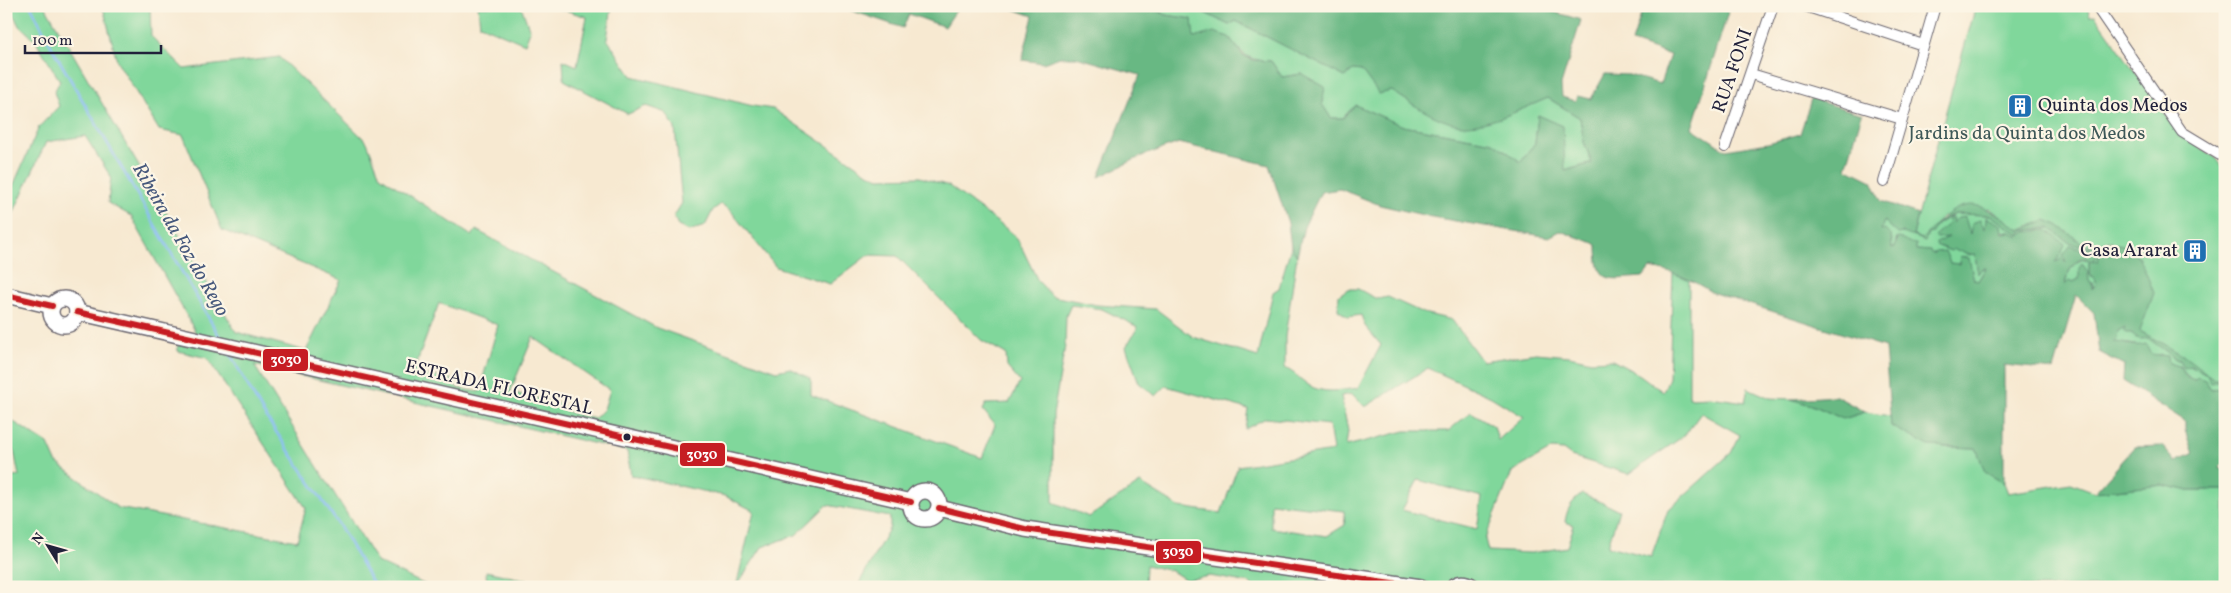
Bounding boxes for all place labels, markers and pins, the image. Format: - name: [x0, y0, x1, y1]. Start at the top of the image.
- building icon: Quinta dos Medos: [2007, 93, 2033, 119]
- place label: Quinta dos Medos: [2038, 93, 2188, 119]
- place label: Casa Ararat: [2080, 238, 2178, 264]
- building icon: Casa Ararat: [2182, 238, 2208, 264]
- unlabelled marker: [622, 432, 632, 442]

